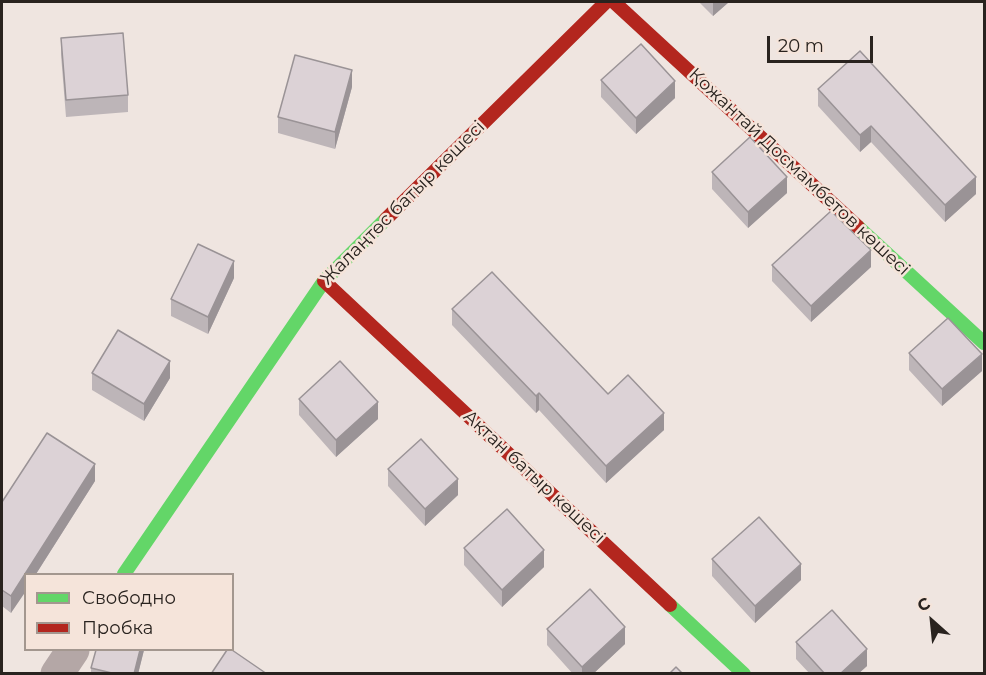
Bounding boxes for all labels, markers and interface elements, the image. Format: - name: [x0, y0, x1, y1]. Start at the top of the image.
- scale bar: [770, 24, 876, 62]
- text: 20 m: [778, 35, 824, 57]
- street label: Қожантай Досмамбетов көшесі: [684, 64, 914, 280]
- street label: Жалаңтөс батыр көшесі: [316, 116, 490, 290]
- street label: Ақтан батыр көшесі: [459, 406, 609, 548]
- legend: [24, 573, 234, 651]
- text: Свободно: [82, 587, 176, 609]
- north arrow: [902, 591, 962, 651]
- text: С: [914, 593, 933, 616]
- text: Пробка: [82, 617, 153, 639]

